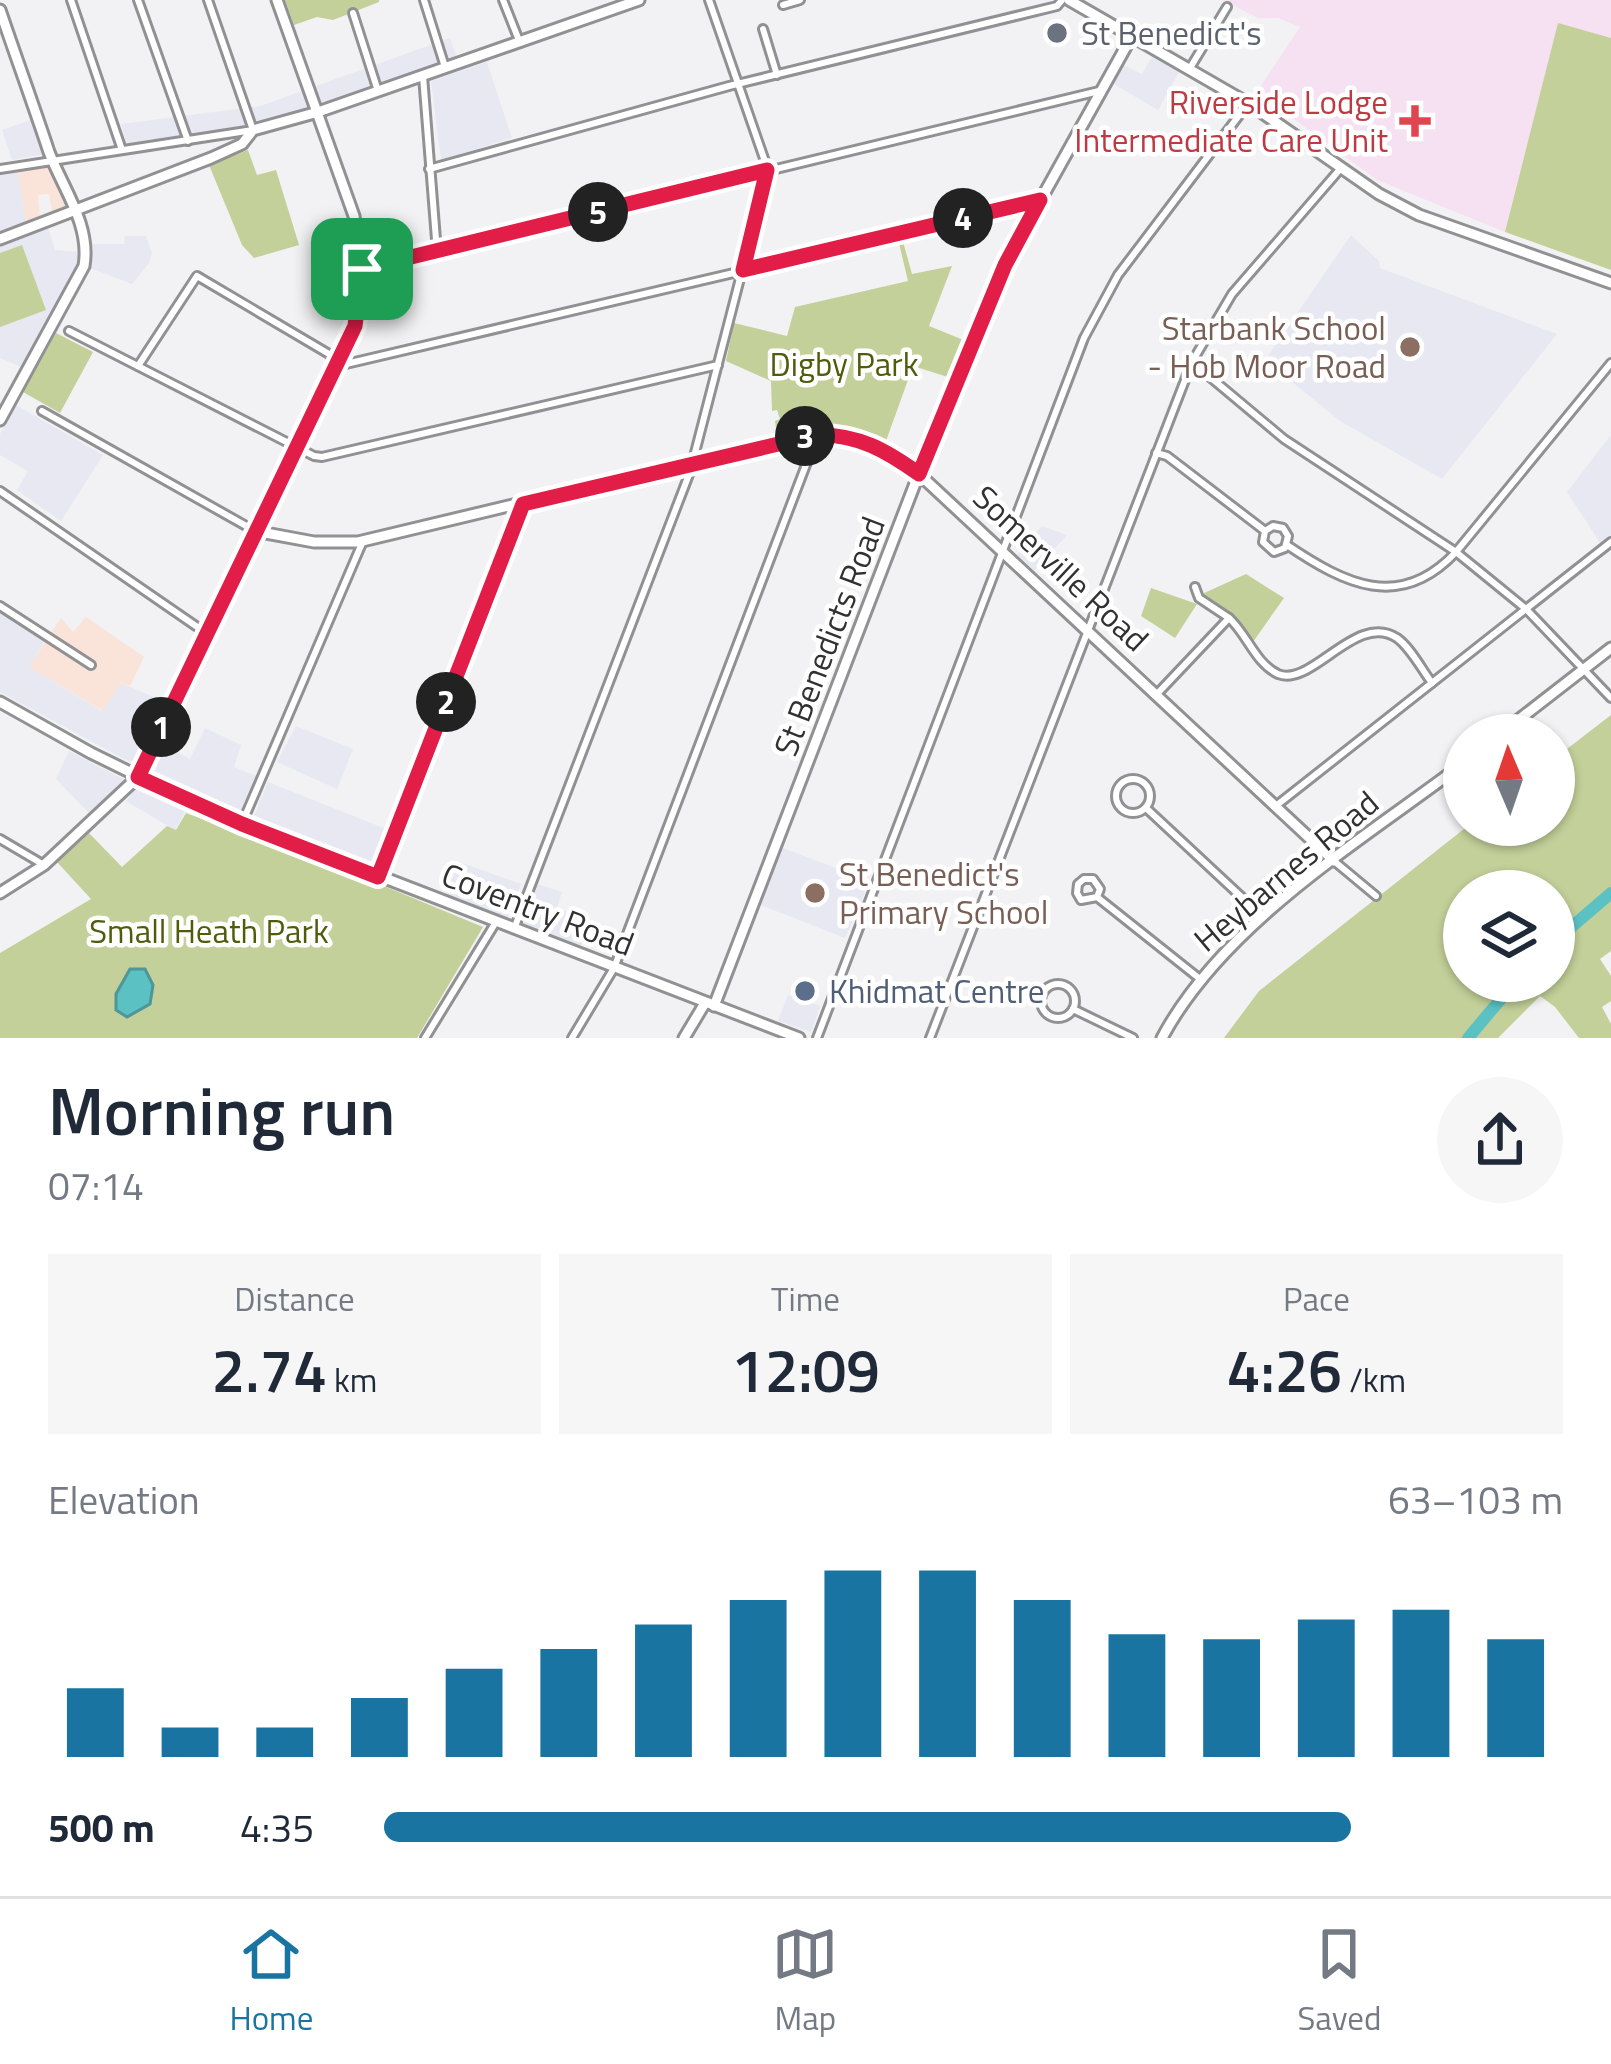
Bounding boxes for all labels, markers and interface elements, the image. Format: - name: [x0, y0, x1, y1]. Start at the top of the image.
- place label: St Benedict's: [1081, 8, 1262, 58]
- marker: St Benedict's: [1044, 20, 1070, 46]
- place label: Riverside Lodge Intermediate Care Unit: [1074, 77, 1388, 165]
- marker: Riverside Lodge Intermediate Care Unit: [1399, 105, 1431, 137]
- pin: 5: [568, 182, 628, 242]
- text: 5: [589, 187, 607, 237]
- pin: 4: [933, 188, 993, 248]
- text: 4: [954, 193, 972, 243]
- pin: [311, 218, 413, 320]
- icon: arrive: [329, 236, 395, 302]
- place label: Starbank School - Hob Moor Road: [1148, 303, 1386, 391]
- marker: Starbank School - Hob Moor Road: [1397, 334, 1423, 360]
- park label: Digby Park: [770, 339, 919, 389]
- pin: 3: [775, 406, 835, 466]
- text: 3: [796, 411, 814, 461]
- street label: Somerville Road: [962, 473, 1160, 663]
- street label: St Benedicts Road: [760, 509, 898, 763]
- pin: 2: [416, 672, 476, 732]
- text: 2: [437, 677, 455, 727]
- pin: 1: [131, 697, 191, 757]
- text: 1: [152, 702, 170, 752]
- north arrow: [1443, 714, 1575, 846]
- map controls: [1443, 714, 1575, 1002]
- street label: Heybarnes Road: [1183, 779, 1389, 963]
- street label: Coventry Road: [435, 849, 641, 969]
- place label: St Benedict's Primary School: [839, 849, 1048, 937]
- button: layers: [1443, 870, 1575, 1002]
- marker: St Benedict's Primary School: [802, 880, 828, 906]
- park label: Small Heath Park: [89, 906, 329, 956]
- place label: Khidmat Centre: [829, 966, 1044, 1016]
- marker: Khidmat Centre: [792, 978, 818, 1004]
- text: Morning run: [48, 1060, 395, 1161]
- button: share: [1437, 1077, 1563, 1203]
- text: 07:14: [48, 1156, 144, 1215]
- text: Distance: [234, 1274, 355, 1324]
- text: Time: [771, 1274, 840, 1324]
- text: Pace: [1283, 1274, 1350, 1324]
- text: 2.74: [212, 1324, 327, 1415]
- text: 12:09: [731, 1324, 880, 1415]
- text: 4:26: [1227, 1324, 1342, 1415]
- text: km: [327, 1355, 377, 1405]
- text: /km: [1342, 1355, 1406, 1405]
- text: Elevation: [48, 1470, 200, 1529]
- text: 63–103 m: [1388, 1470, 1563, 1529]
- text: 500 m: [48, 1798, 155, 1857]
- text: 4:35: [240, 1798, 314, 1857]
- tab: Home: [230, 1921, 313, 2043]
- tab: Map: [772, 1921, 838, 2043]
- tab: Saved: [1297, 1921, 1381, 2043]

